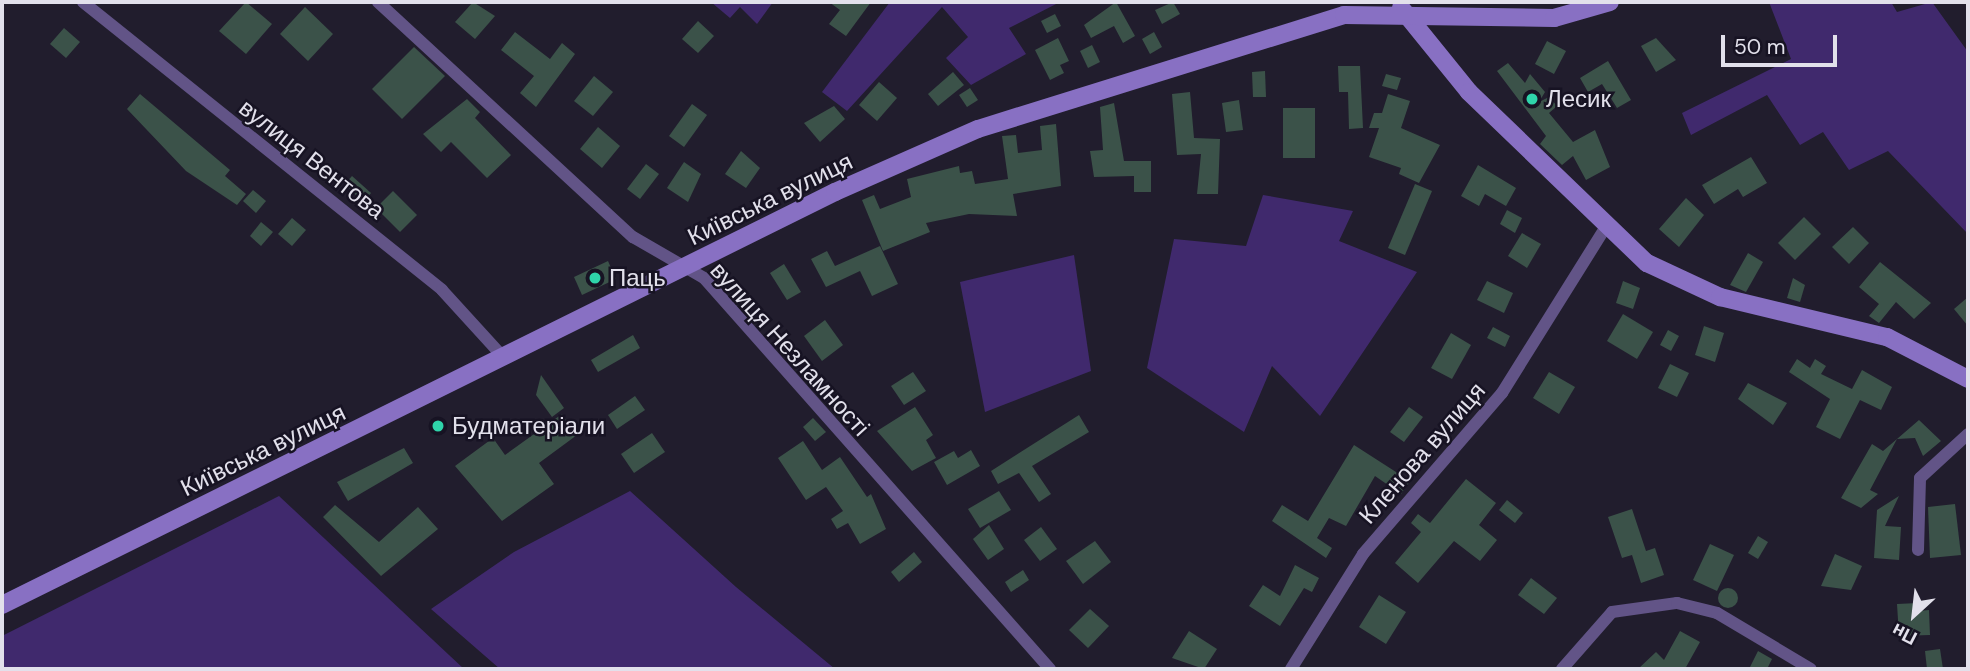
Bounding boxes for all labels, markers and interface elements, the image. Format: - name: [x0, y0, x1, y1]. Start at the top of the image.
- scale bar: [1725, 21, 1840, 65]
- text: 50 m: [1734, 33, 1785, 61]
- place label: Лесик: [1546, 85, 1611, 113]
- marker: Лесик: [1524, 91, 1540, 107]
- street label: вулиця Вентова: [233, 93, 391, 225]
- street label: Київська вулиця: [683, 147, 857, 251]
- street label: вулиця Незламності: [704, 256, 876, 442]
- place label: Паць: [609, 264, 666, 292]
- marker: Паць: [587, 270, 603, 286]
- street label: Кленова вулиця: [1353, 376, 1491, 530]
- street label: Київська вулиця: [176, 398, 350, 502]
- place label: Будматеріали: [452, 412, 605, 440]
- marker: Будматеріали: [430, 418, 446, 434]
- north arrow: [1879, 580, 1949, 650]
- text: Пн: [1887, 617, 1921, 651]

